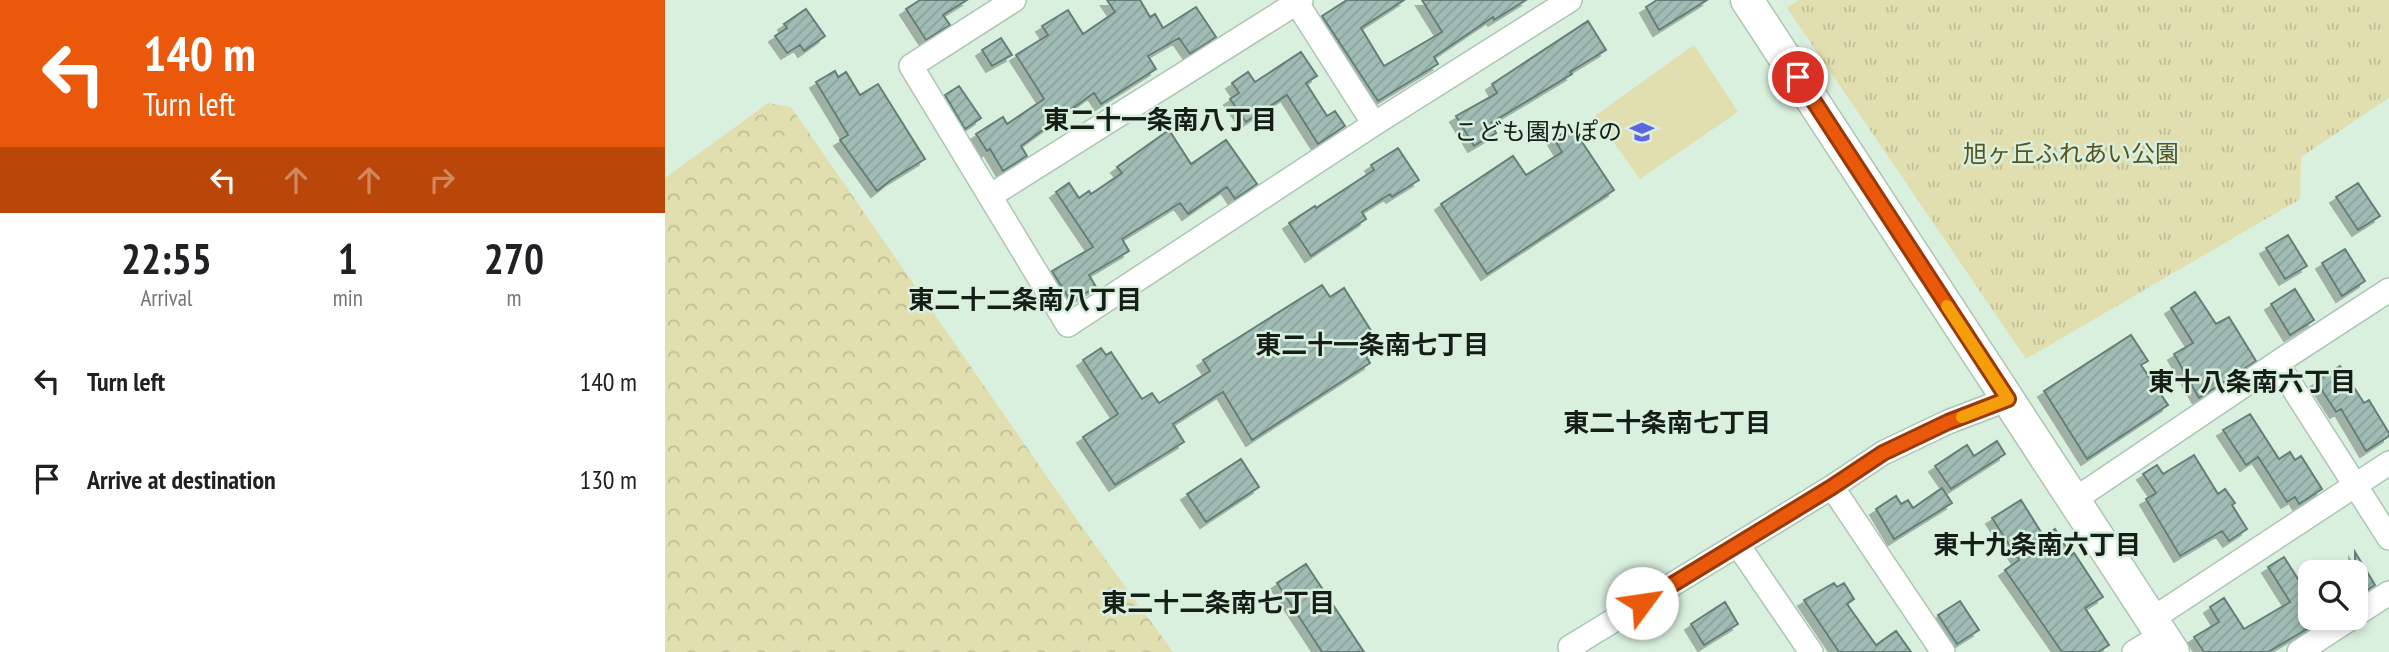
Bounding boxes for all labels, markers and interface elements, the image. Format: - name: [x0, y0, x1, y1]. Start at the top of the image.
- text: 140 m: [143, 21, 256, 85]
- icon: left: [28, 28, 119, 119]
- pin: [1768, 47, 1828, 107]
- icon: arrive: [1779, 58, 1817, 96]
- text: Turn left: [143, 83, 235, 125]
- district label: 東二十一条南八丁目: [1043, 103, 1277, 136]
- place label: こども園かぽの: [1454, 116, 1622, 147]
- school or university icon: こども園かぽの: [1628, 118, 1656, 146]
- park label: 旭ヶ丘ふれあい公園: [1963, 138, 2179, 169]
- icon: left: [204, 161, 242, 199]
- icon: ahead: [277, 161, 315, 199]
- icon: ahead: [350, 161, 388, 199]
- icon: right: [423, 161, 461, 199]
- text: 22:55: [121, 231, 212, 286]
- text: 1: [338, 231, 358, 286]
- text: 270: [484, 231, 544, 286]
- text: Arrival: [140, 283, 192, 312]
- text: min: [333, 283, 363, 312]
- text: m: [506, 283, 521, 312]
- district label: 東二十二条南八丁目: [908, 283, 1142, 316]
- district label: 東二十一条南七丁目: [1255, 328, 1489, 361]
- icon: left: [28, 362, 66, 400]
- text: Turn left: [87, 365, 165, 398]
- text: 140 m: [579, 365, 637, 398]
- district label: 東十八条南六丁目: [2148, 365, 2356, 398]
- district label: 東二十条南七丁目: [1563, 406, 1771, 439]
- icon: arrive: [28, 460, 66, 498]
- text: Arrive at destination: [87, 463, 276, 496]
- text: 130 m: [579, 463, 637, 496]
- district label: 東十九条南六丁目: [1933, 528, 2141, 561]
- map controls: [2298, 560, 2368, 630]
- button: search: [2298, 560, 2368, 630]
- position arrow: [1605, 566, 1679, 640]
- district label: 東二十二条南七丁目: [1101, 586, 1335, 619]

